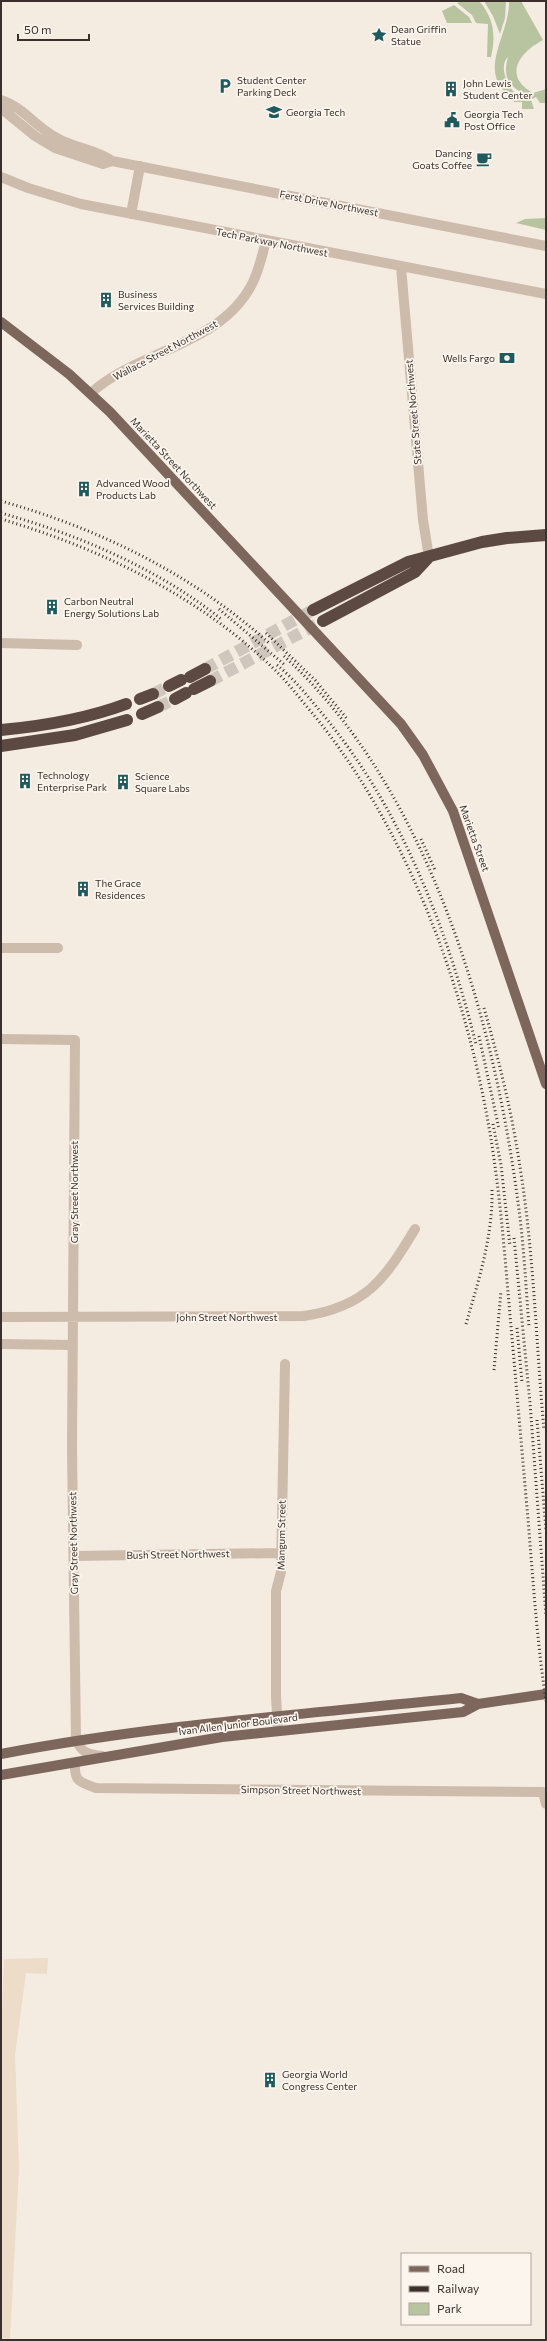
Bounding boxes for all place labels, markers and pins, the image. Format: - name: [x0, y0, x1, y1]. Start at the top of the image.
- place label: Dean Griffin Statue: [391, 23, 446, 47]
- place icon: Dean Griffin Statue: [370, 26, 388, 44]
- place label: Student Center Parking Deck: [237, 74, 306, 98]
- parking icon: Student Center Parking Deck: [216, 77, 234, 95]
- place label: John Lewis Student Center: [463, 77, 532, 101]
- building icon: John Lewis Student Center: [442, 80, 460, 98]
- school or university icon: Georgia Tech: [265, 103, 283, 121]
- place label: Georgia Tech: [286, 106, 345, 118]
- place label: Georgia Tech Post Office: [464, 108, 523, 132]
- public building icon: Georgia Tech Post Office: [443, 111, 461, 129]
- place label: Dancing Goats Coffee: [412, 147, 473, 171]
- cafe icon: Dancing Goats Coffee: [475, 150, 493, 168]
- place label: Business Services Building: [118, 288, 195, 312]
- building icon: Business Services Building: [97, 291, 115, 309]
- bank icon: Wells Fargo: [498, 349, 516, 367]
- place label: Wells Fargo: [443, 352, 495, 364]
- place label: Advanced Wood Products Lab: [96, 477, 170, 501]
- building icon: Advanced Wood Products Lab: [75, 480, 93, 498]
- place label: Carbon Neutral Energy Solutions Lab: [64, 595, 159, 619]
- building icon: Carbon Neutral Energy Solutions Lab: [43, 598, 61, 616]
- place label: Technology Enterprise Park: [37, 769, 108, 793]
- place label: Science Square Labs: [135, 770, 190, 794]
- building icon: Technology Enterprise Park: [16, 772, 34, 790]
- building icon: Science Square Labs: [114, 773, 132, 791]
- place label: The Grace Residences: [95, 877, 146, 901]
- building icon: The Grace Residences: [74, 880, 92, 898]
- place label: Georgia World Congress Center: [282, 2068, 357, 2092]
- building icon: Georgia World Congress Center: [261, 2071, 279, 2089]

